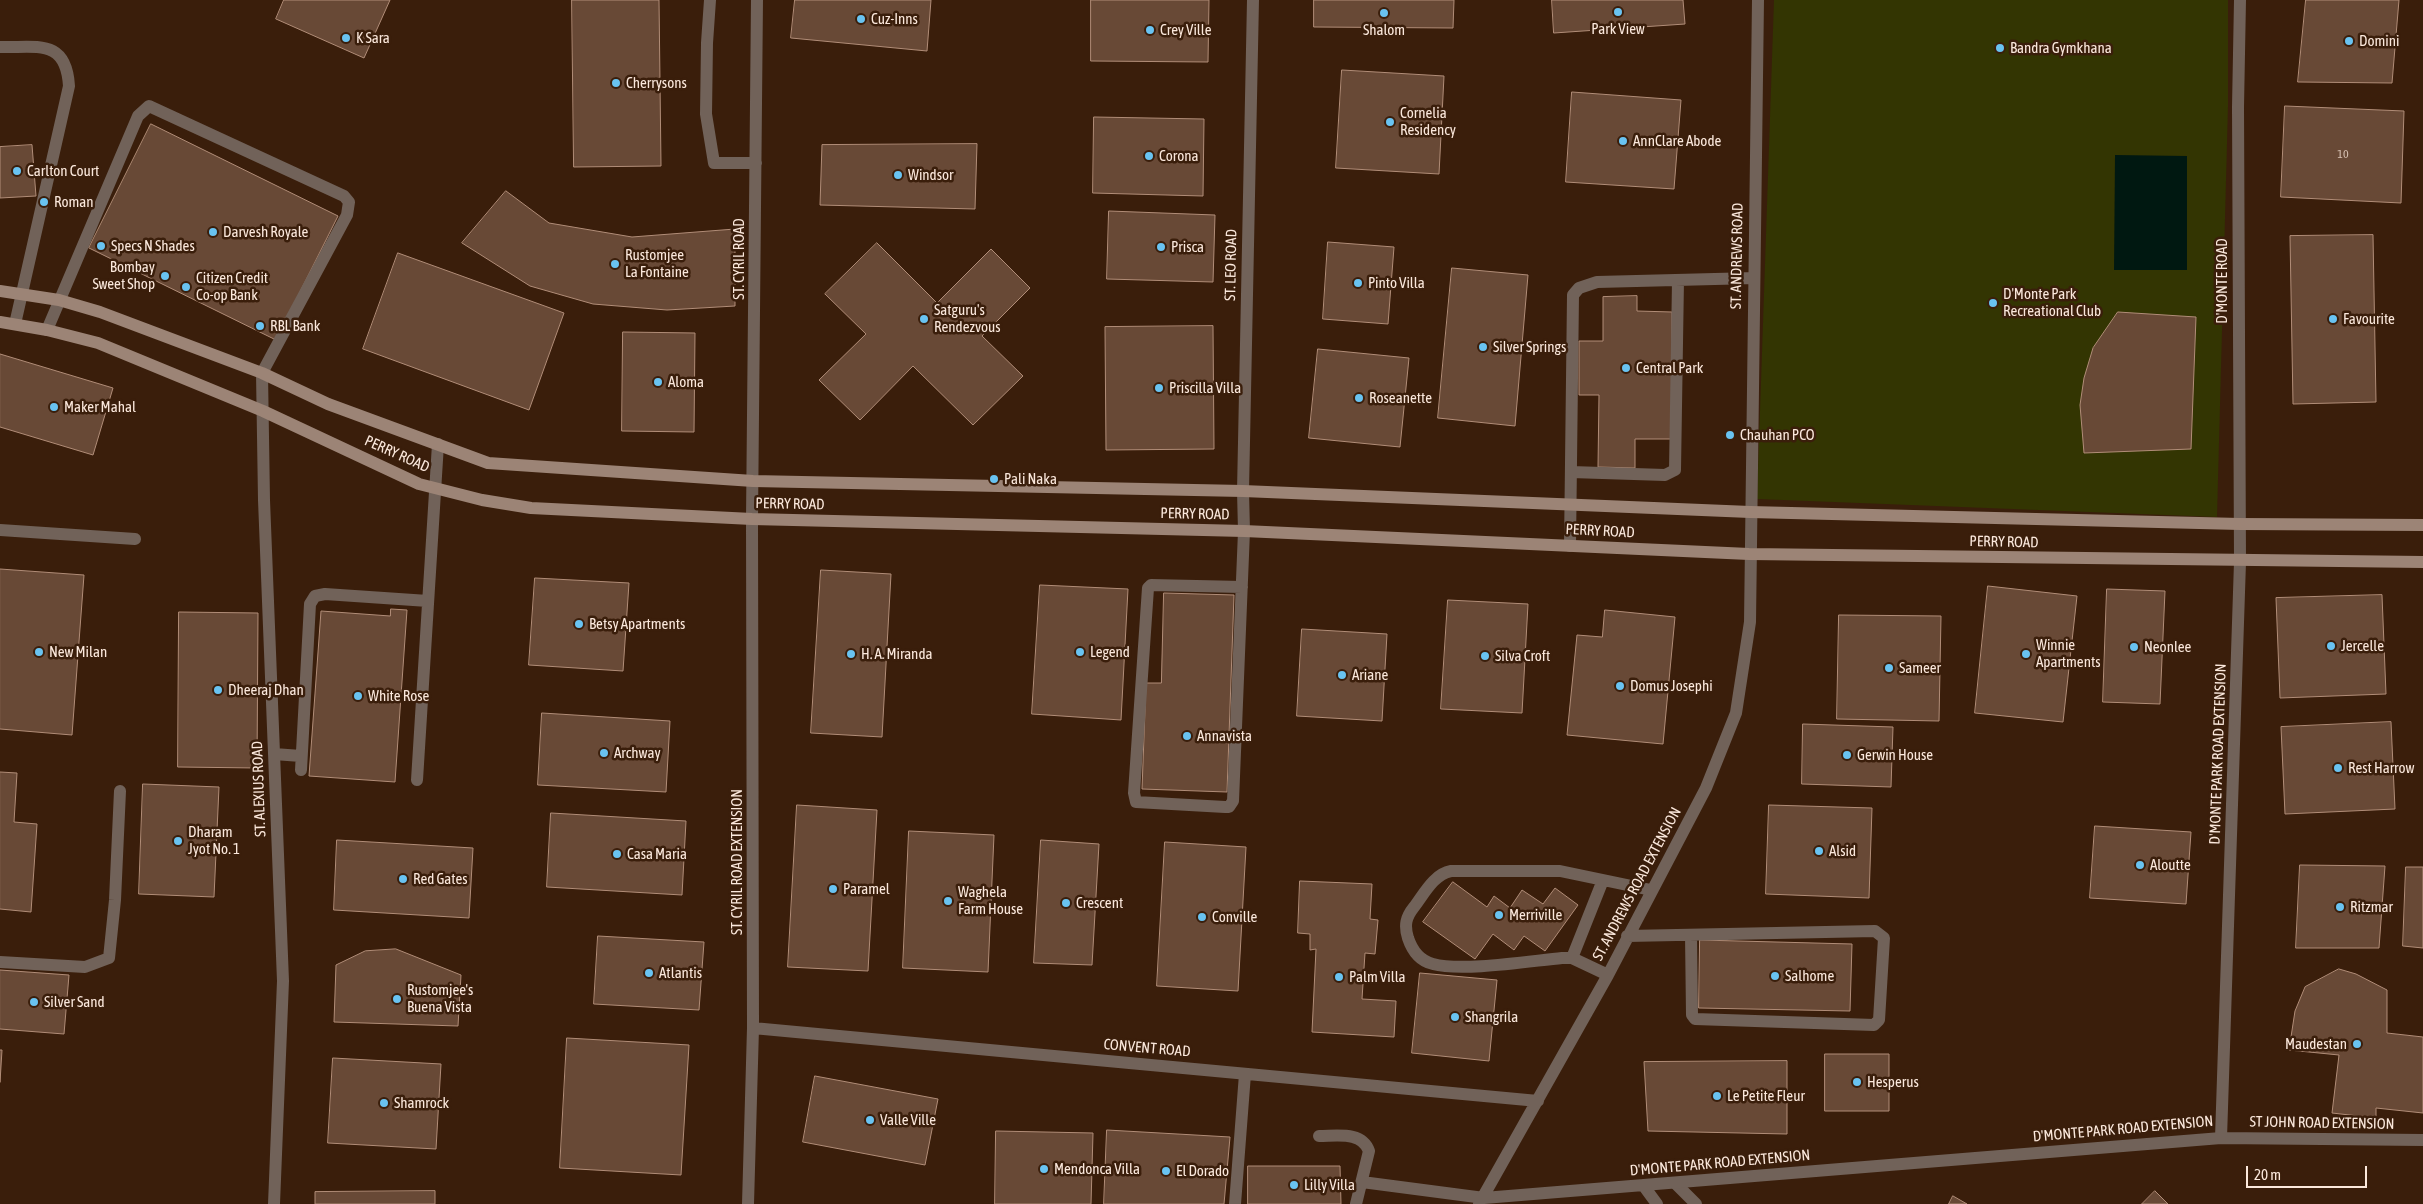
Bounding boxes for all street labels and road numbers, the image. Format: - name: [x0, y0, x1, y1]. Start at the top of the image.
- street label: ST. ANDREWS ROAD: [1727, 203, 1747, 309]
- street label: ST. CYRIL ROAD: [730, 218, 748, 300]
- street label: ST. LEO ROAD: [1221, 229, 1241, 301]
- street label: D'MONTE ROAD: [2213, 238, 2231, 324]
- street label: PERRY ROAD: [362, 432, 432, 476]
- street label: PERRY ROAD: [755, 494, 825, 514]
- street label: PERRY ROAD: [1160, 504, 1230, 524]
- street label: PERRY ROAD: [1565, 520, 1635, 542]
- street label: PERRY ROAD: [1969, 532, 2039, 552]
- street label: D'MONTE PARK ROAD EXTENSION: [2206, 663, 2230, 845]
- street label: ST. ALEXIUS ROAD: [248, 741, 270, 837]
- street label: ST. CYRIL ROAD EXTENSION: [728, 789, 746, 935]
- street label: ST. ANDREWS ROAD EXTENSION: [1589, 804, 1685, 964]
- street label: CONVENT ROAD: [1103, 1035, 1191, 1061]
- street label: D'MONTE PARK ROAD EXTENSION: [2032, 1112, 2214, 1146]
- street label: ST JOHN ROAD EXTENSION: [2249, 1113, 2395, 1133]
- street label: D'MONTE PARK ROAD EXTENSION: [1629, 1146, 1811, 1180]

